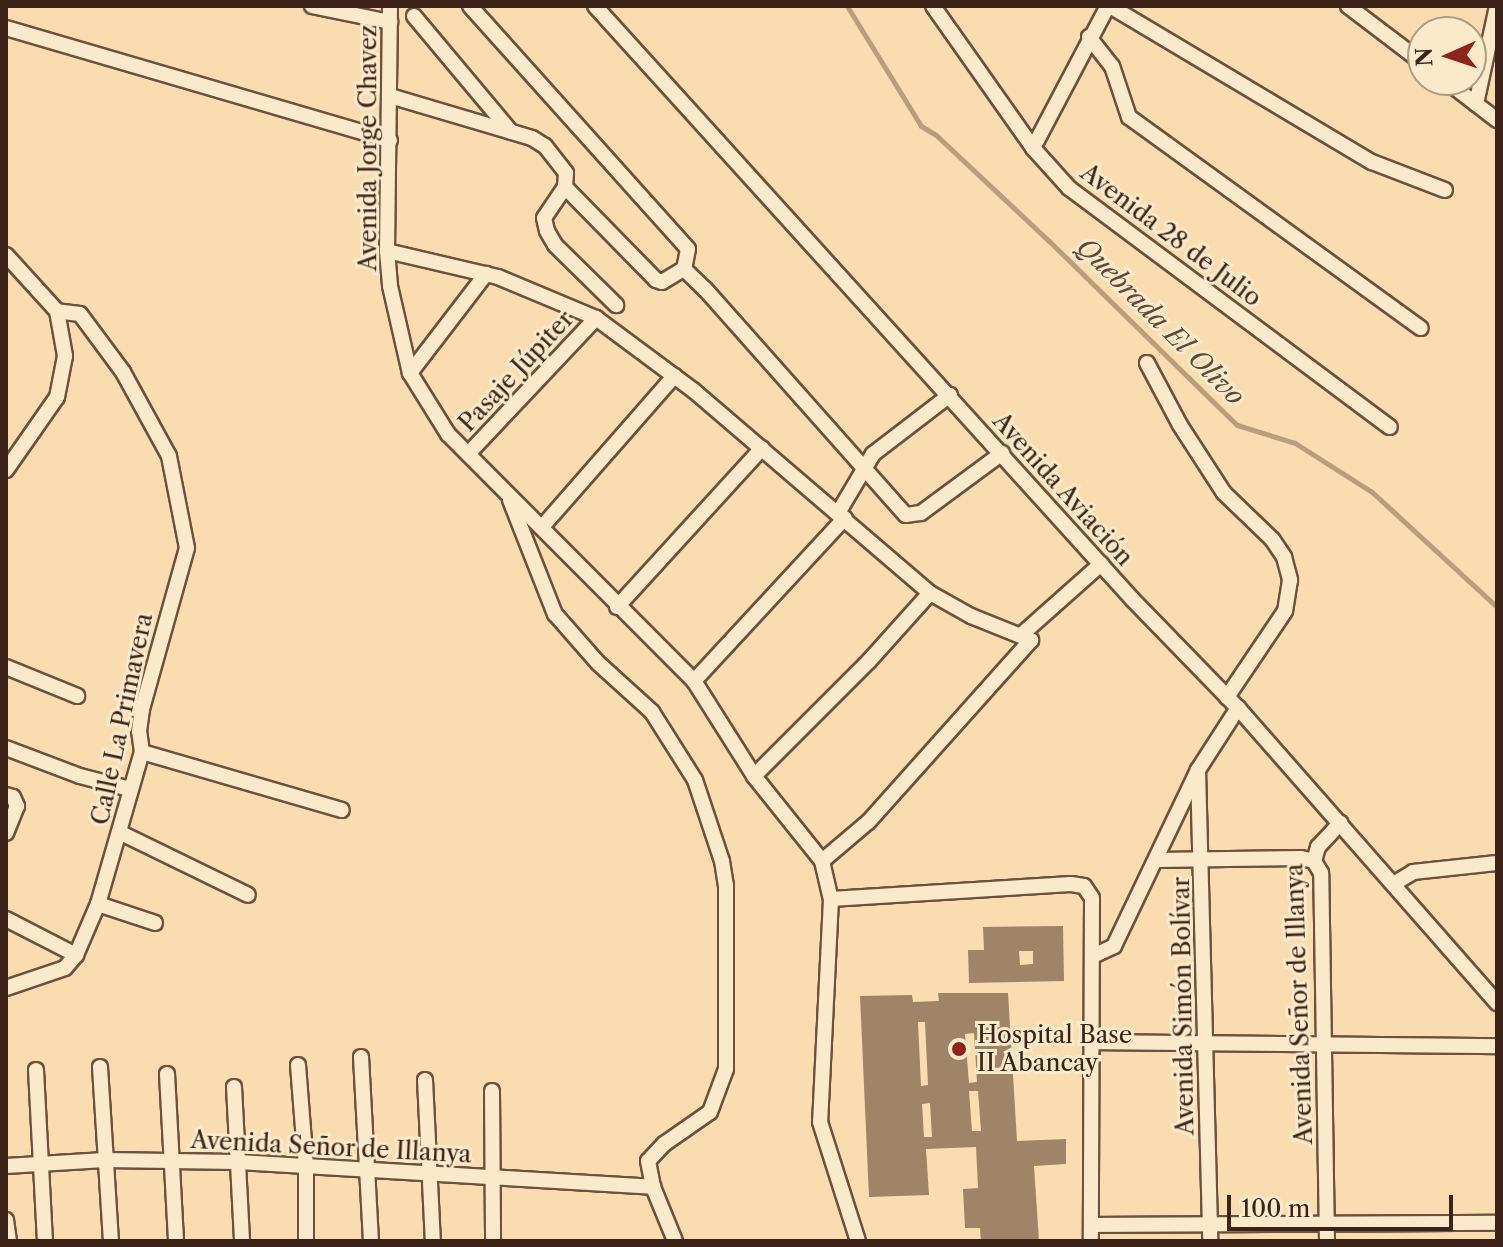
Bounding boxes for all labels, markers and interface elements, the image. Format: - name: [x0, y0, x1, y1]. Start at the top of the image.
- north arrow: [1407, 16, 1487, 96]
- street label: Avenida Jorge Chavez: [354, 24, 382, 272]
- text: N: [1411, 47, 1439, 67]
- street label: Avenida 28 de Julio: [1075, 158, 1267, 312]
- water label: Quebrada El Olivo: [1070, 232, 1250, 412]
- street label: Pasaje Júpiter: [453, 305, 579, 437]
- street label: Avenida Aviación: [986, 406, 1140, 572]
- street label: Calle La Primavera: [85, 610, 159, 828]
- street label: Avenida Señor de Illanya: [1280, 863, 1318, 1145]
- street label: Avenida Simón Bolívar: [1166, 876, 1200, 1136]
- place label: Hospital Base II Abancay: [977, 1021, 1132, 1077]
- marker: Hospital Base II Abancay: [948, 1038, 970, 1060]
- street label: Avenida Señor de Illanya: [189, 1125, 473, 1169]
- scale bar: [1231, 1179, 1457, 1229]
- text: 100 m: [1241, 1194, 1310, 1223]

